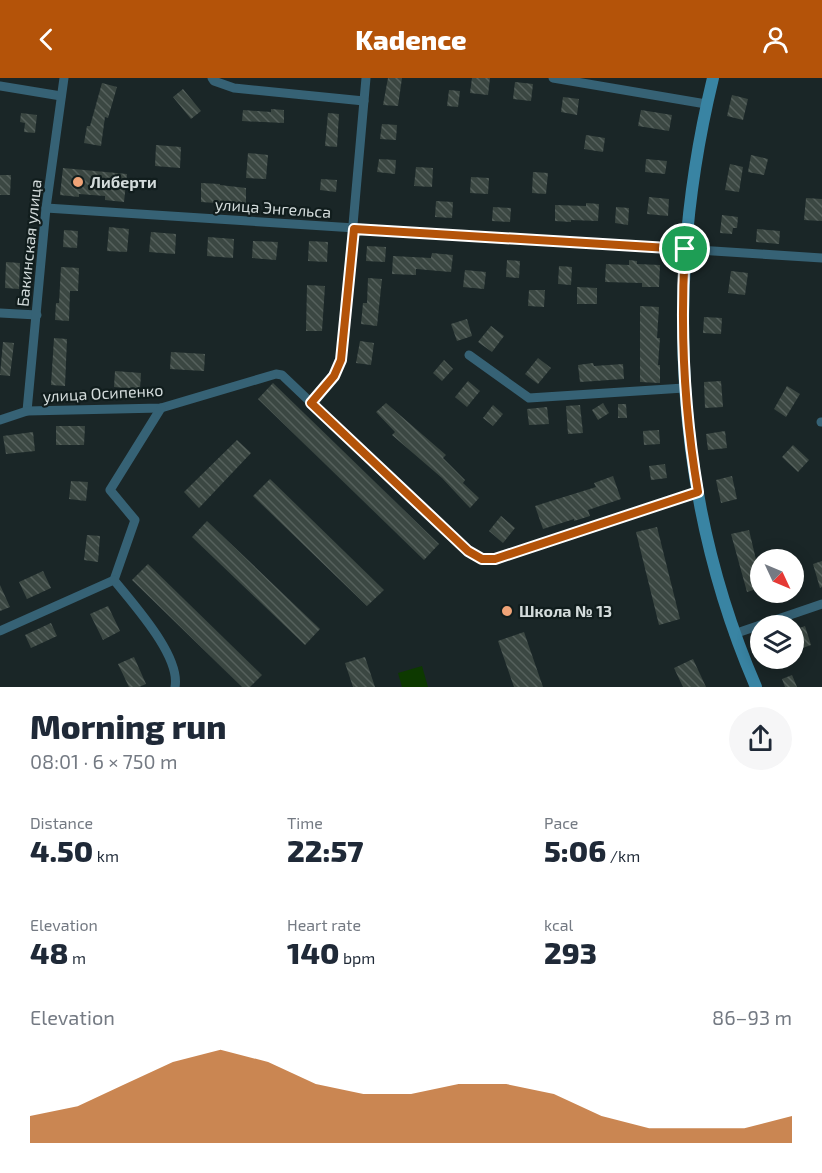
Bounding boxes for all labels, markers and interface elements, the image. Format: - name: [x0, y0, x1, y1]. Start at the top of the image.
- icon: back: [30, 23, 63, 56]
- text: Kadence: [355, 23, 467, 55]
- icon: person: [759, 23, 792, 56]
- place label: Либерти: [90, 172, 157, 191]
- marker: Либерти: [71, 175, 85, 189]
- street label: Бакинская улица: [12, 178, 46, 308]
- street label: улица Энгельса: [214, 194, 332, 222]
- pin: [659, 223, 710, 274]
- icon: arrive: [668, 232, 701, 265]
- street label: улица Осипенко: [42, 380, 164, 406]
- north arrow: [750, 549, 804, 603]
- map controls: [750, 549, 804, 669]
- place label: Школа № 13: [519, 601, 612, 620]
- marker: Школа № 13: [500, 604, 514, 618]
- button: layers: [750, 615, 804, 669]
- text: Morning run: [30, 706, 227, 746]
- button: share: [729, 707, 792, 770]
- text: 08:01 · 6 × 750 m: [30, 749, 178, 773]
- text: Distance: [30, 813, 93, 832]
- text: Time: [287, 813, 323, 832]
- text: Pace: [544, 813, 578, 832]
- text: 4.50: [30, 832, 93, 868]
- text: 22:57: [287, 832, 363, 868]
- text: 5:06: [544, 832, 606, 868]
- text: km: [93, 846, 119, 865]
- text: /km: [606, 846, 640, 865]
- text: Elevation: [30, 915, 98, 934]
- text: Heart rate: [287, 915, 361, 934]
- text: kcal: [544, 915, 573, 934]
- text: 48: [30, 934, 68, 970]
- text: 140: [287, 934, 339, 970]
- text: 293: [544, 934, 597, 970]
- text: m: [68, 948, 86, 967]
- text: bpm: [339, 948, 375, 967]
- text: Elevation: [30, 1005, 115, 1029]
- text: 86–93 m: [712, 1005, 792, 1029]

